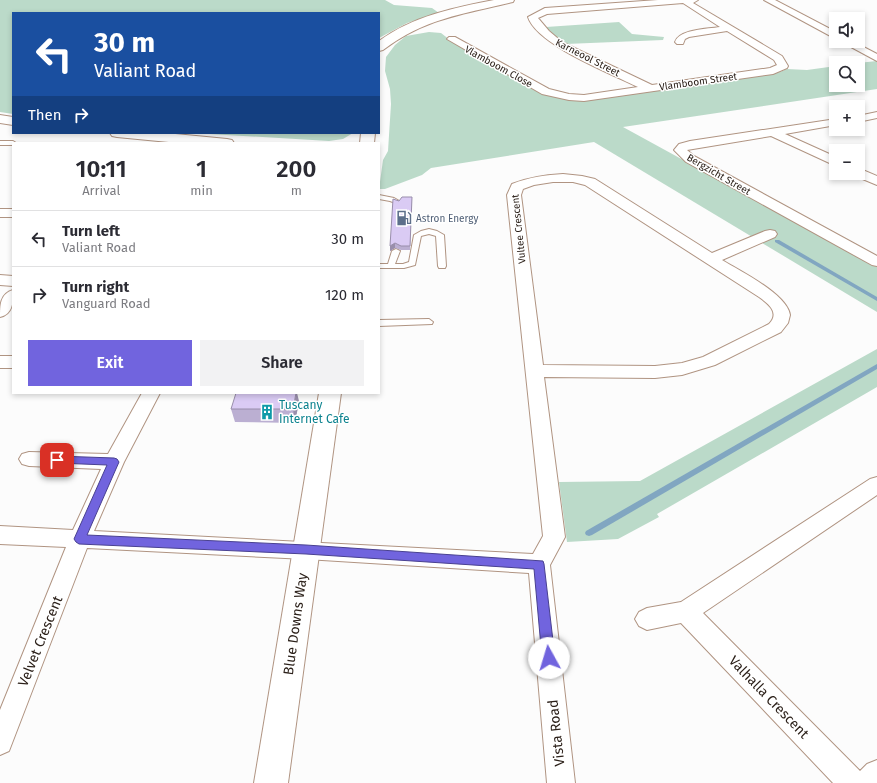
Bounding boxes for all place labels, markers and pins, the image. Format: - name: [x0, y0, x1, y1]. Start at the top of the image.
- fuel station icon: Astron Energy: [395, 209, 413, 227]
- place label: Astron Energy: [416, 213, 478, 225]
- place label: Tuscany Internet Cafe: [279, 398, 350, 426]
- building icon: Tuscany Internet Cafe: [258, 403, 276, 421]
- pin: [40, 443, 74, 477]

